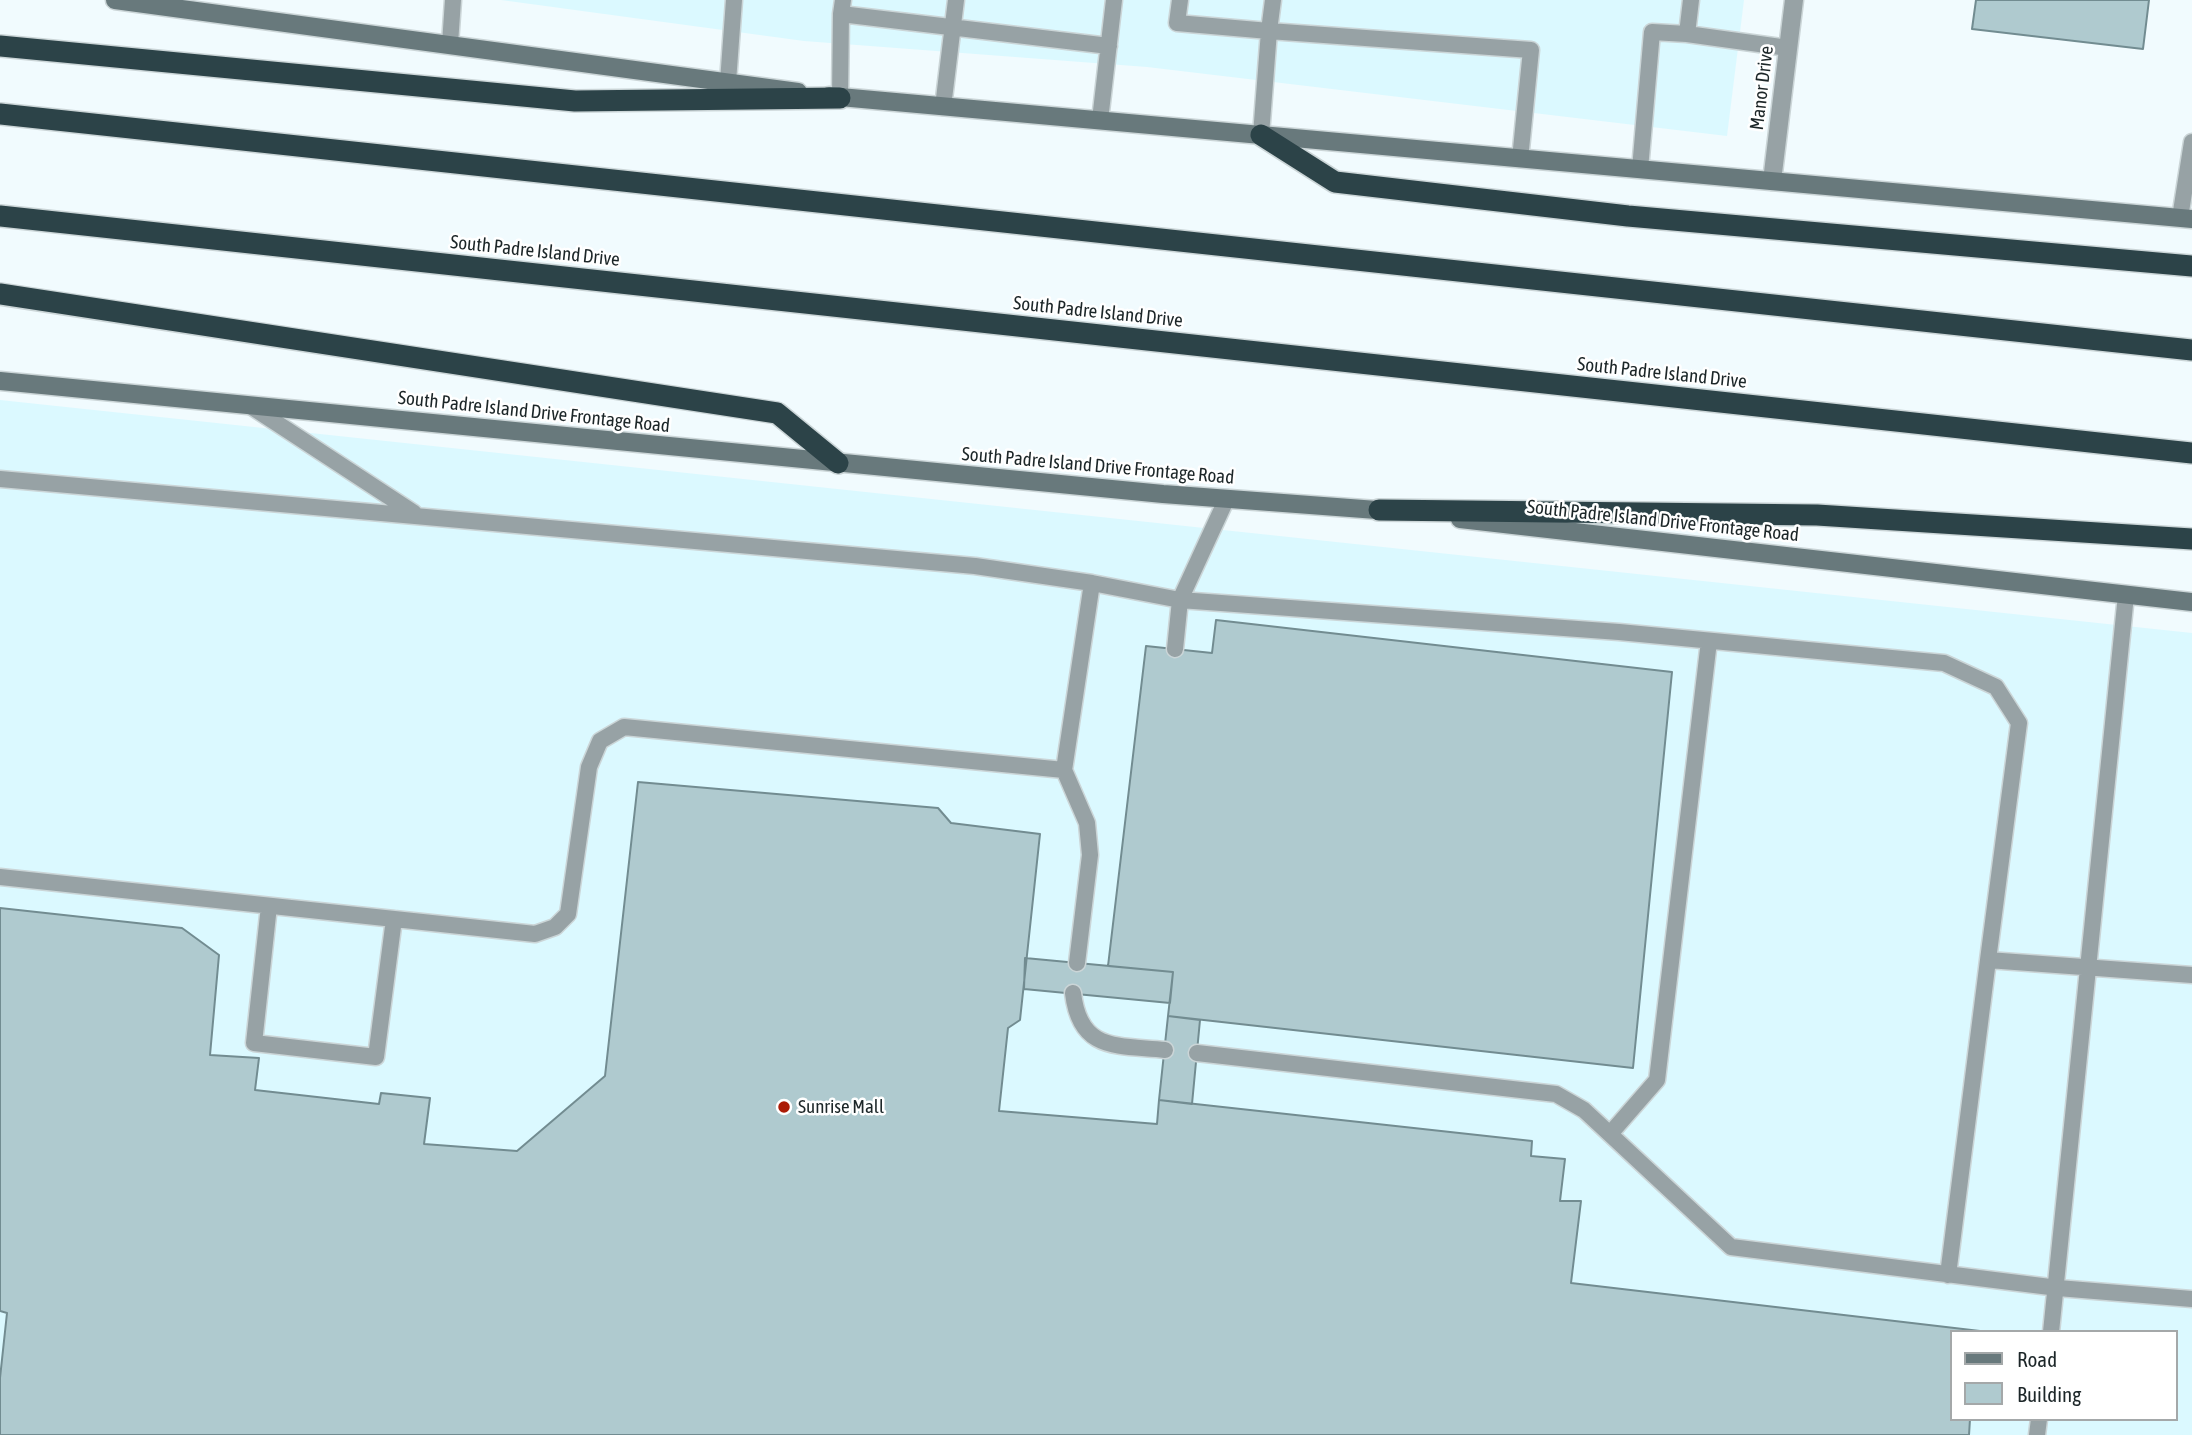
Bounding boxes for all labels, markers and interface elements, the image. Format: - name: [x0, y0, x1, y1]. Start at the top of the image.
- street label: Manor Drive: [1746, 45, 1778, 131]
- street label: South Padre Island Drive: [449, 231, 621, 271]
- street label: South Padre Island Drive: [1012, 292, 1184, 332]
- street label: South Padre Island Drive: [1576, 353, 1748, 393]
- street label: South Padre Island Drive Frontage Road: [397, 386, 671, 438]
- street label: South Padre Island Drive Frontage Road: [961, 443, 1235, 489]
- street label: South Padre Island Drive Frontage Road: [1526, 495, 1800, 547]
- place label: Sunrise Mall: [798, 1096, 884, 1118]
- marker: Sunrise Mall: [776, 1099, 792, 1115]
- legend: [1951, 1330, 2178, 1421]
- text: Road: [2017, 1347, 2057, 1371]
- text: Building: [2017, 1382, 2081, 1406]

